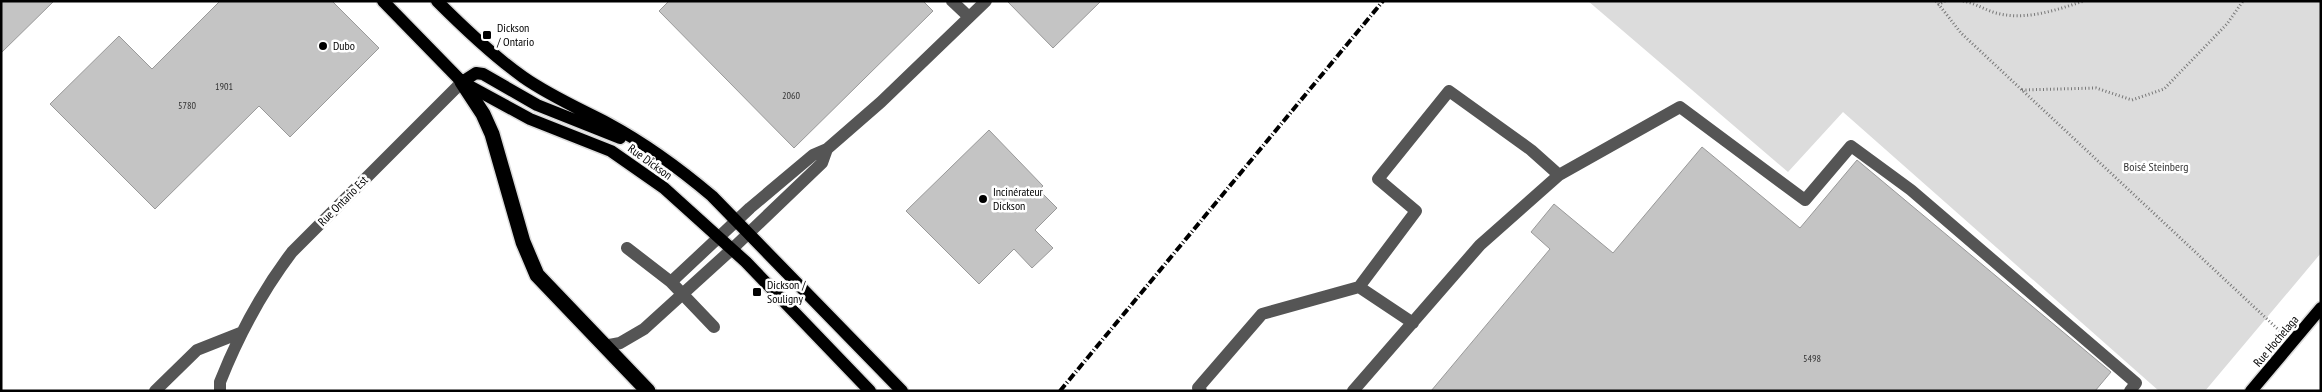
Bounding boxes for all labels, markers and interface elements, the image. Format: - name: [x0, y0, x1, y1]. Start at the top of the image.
- place label: Dickson / Ontario: [496, 20, 534, 49]
- marker: Dickson / Ontario: [481, 29, 493, 41]
- place label: Dubo: [333, 38, 355, 53]
- marker: Dubo: [317, 40, 329, 52]
- house number: 1901: [215, 80, 233, 93]
- house number: 2060: [782, 89, 801, 102]
- house number: 5780: [178, 99, 197, 112]
- street label: Rue Dickson: [625, 141, 675, 183]
- park label: Boisé Steinberg: [2124, 159, 2188, 174]
- street label: Rue Ontario Est: [315, 172, 371, 229]
- place label: Incinérateur Dickson: [993, 184, 1044, 213]
- marker: Incinérateur Dickson: [977, 193, 989, 205]
- place label: Dickson / Souligny: [767, 277, 806, 306]
- marker: Dickson / Souligny: [751, 286, 763, 298]
- street label: Rue Hochelaga: [2250, 312, 2301, 369]
- house number: 5498: [1803, 352, 1821, 365]

